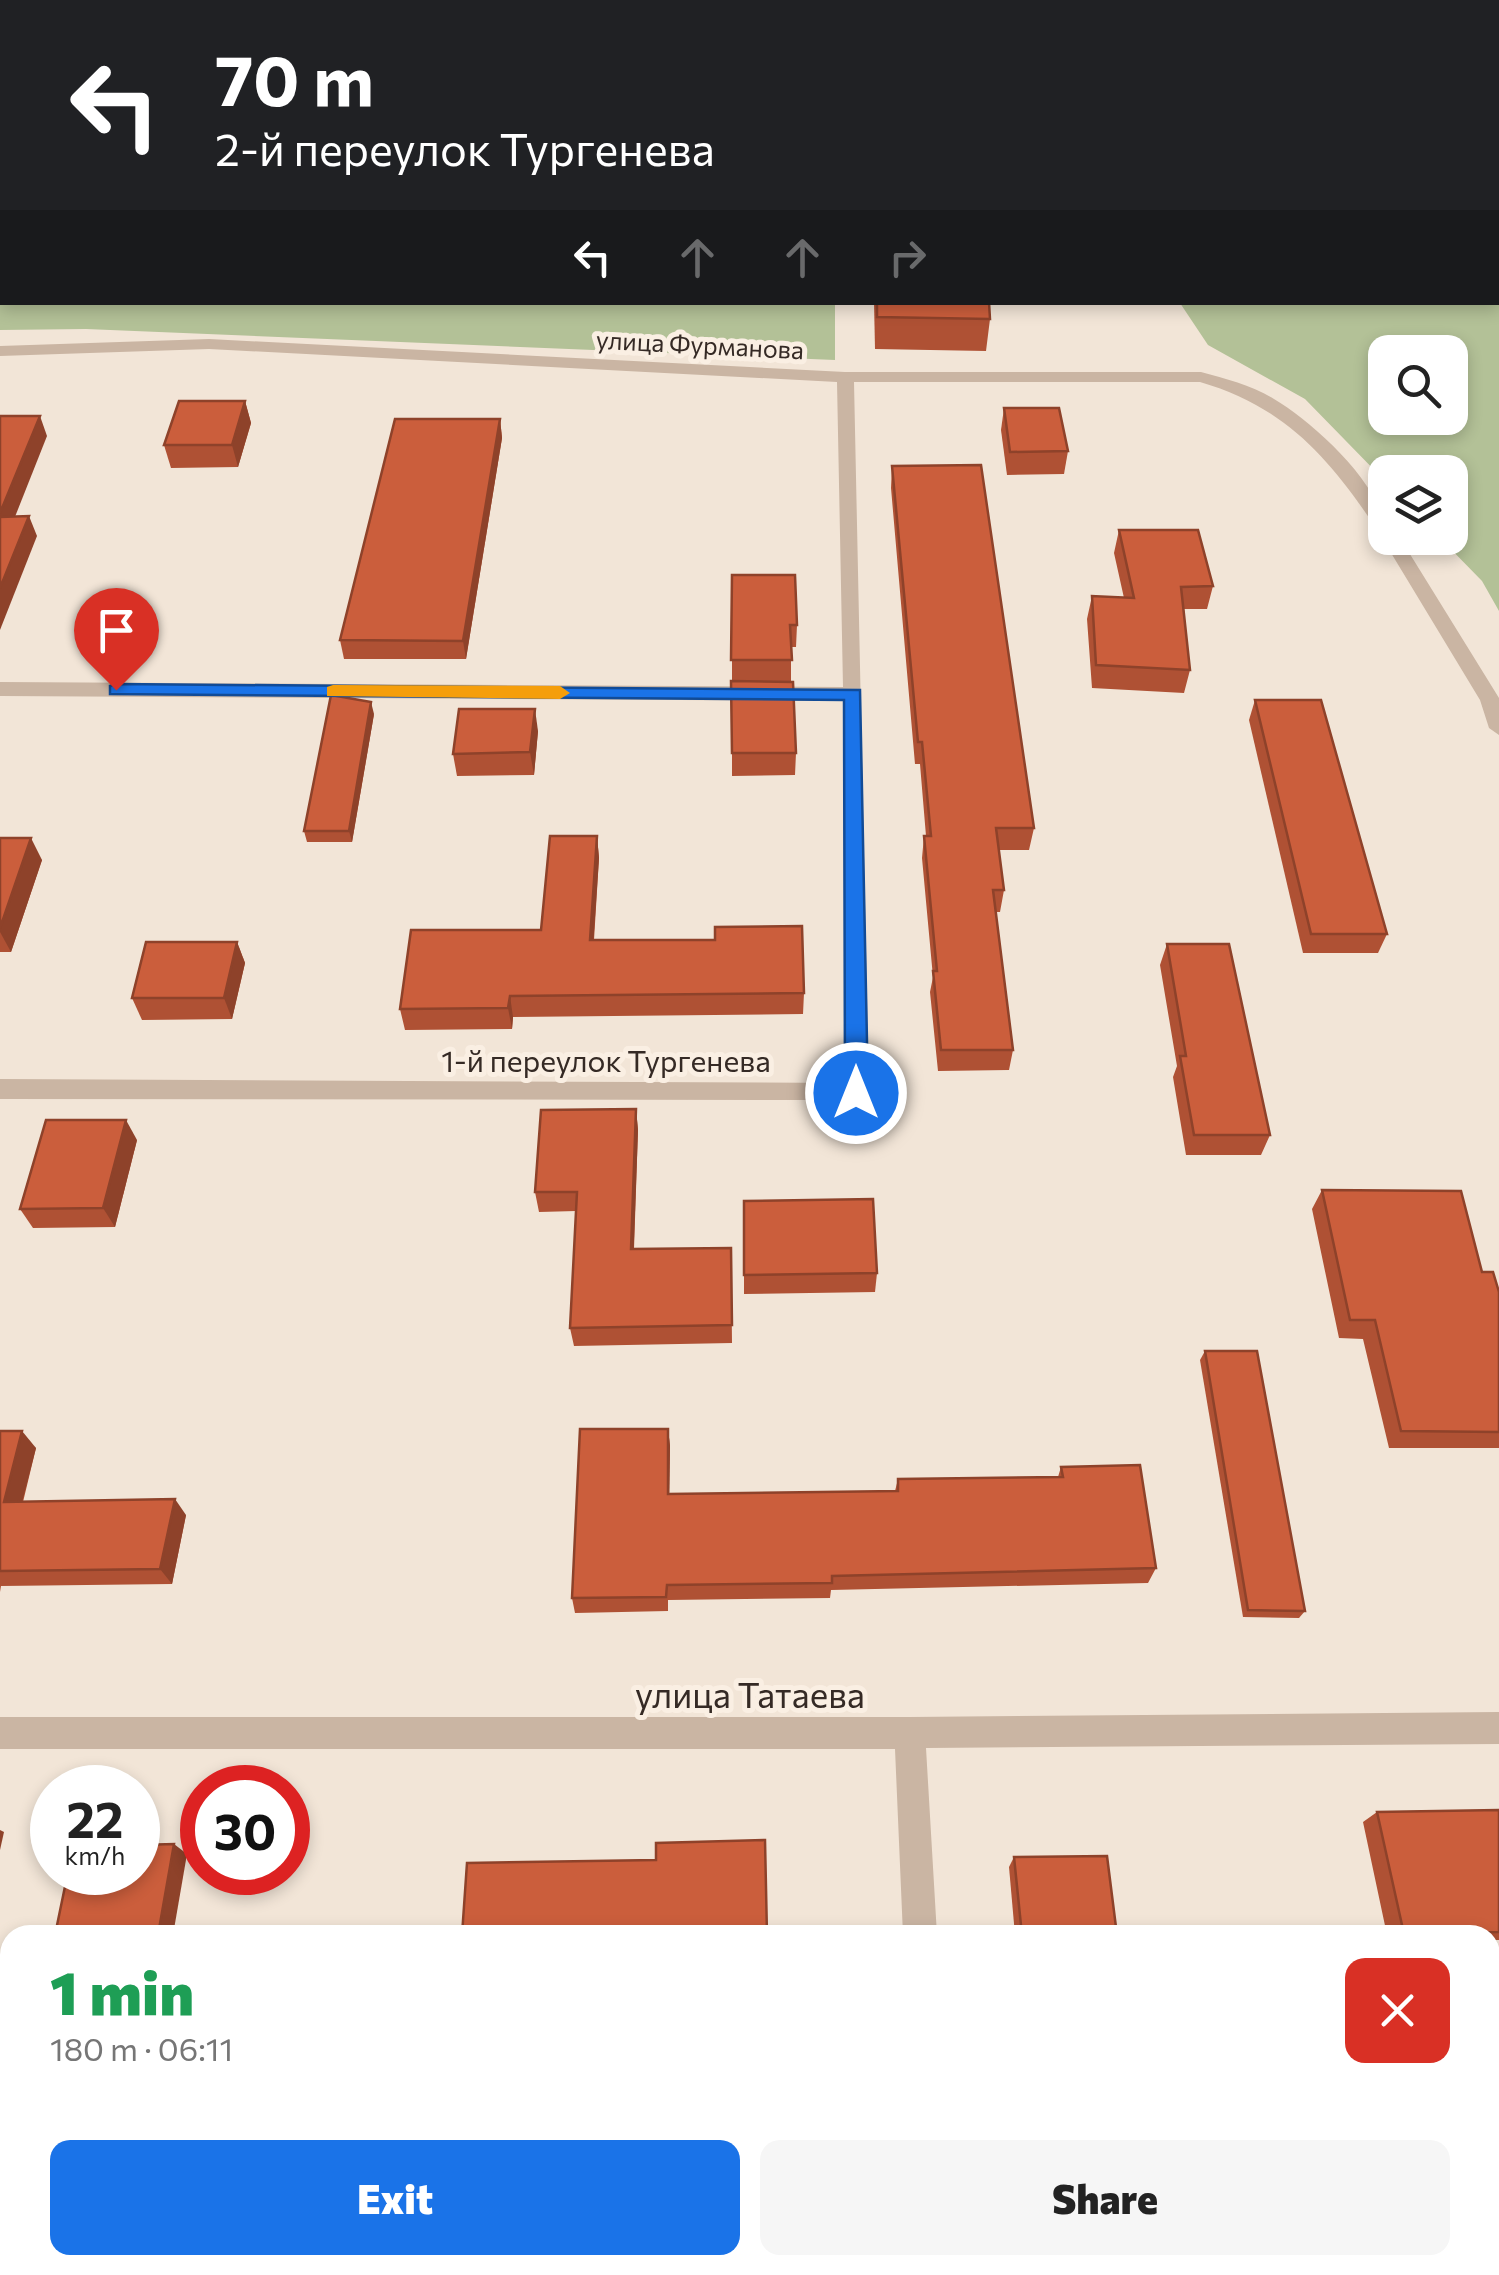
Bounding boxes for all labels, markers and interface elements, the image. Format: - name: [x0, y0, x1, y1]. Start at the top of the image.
- text: 70 m: [215, 35, 374, 120]
- icon: left: [50, 40, 180, 170]
- text: 2-й переулок Тургенева: [215, 120, 715, 175]
- icon: left: [565, 230, 620, 285]
- icon: ahead: [670, 230, 725, 285]
- icon: ahead: [775, 230, 830, 285]
- icon: right: [880, 230, 935, 285]
- street label: улица Фурманова: [595, 324, 805, 364]
- map controls: [1368, 335, 1468, 555]
- button: search: [1368, 335, 1468, 435]
- button: layers: [1368, 455, 1468, 555]
- pin: [74, 588, 159, 691]
- icon: arrive: [89, 603, 144, 658]
- street label: 1-й переулок Тургенева: [441, 1041, 771, 1078]
- position arrow: [804, 1041, 908, 1145]
- street label: улица Татаева: [635, 1672, 865, 1715]
- speed limit sign: 30: [180, 1765, 310, 1895]
- text: 22: [67, 1787, 123, 1848]
- text: km/h: [65, 1840, 125, 1870]
- text: 1 min: [50, 1954, 194, 2027]
- button: close: [1345, 1958, 1450, 2063]
- text: 180 m · 06:11: [50, 2028, 233, 2068]
- button: Exit: [50, 2140, 740, 2255]
- button: Share: [760, 2140, 1450, 2255]

